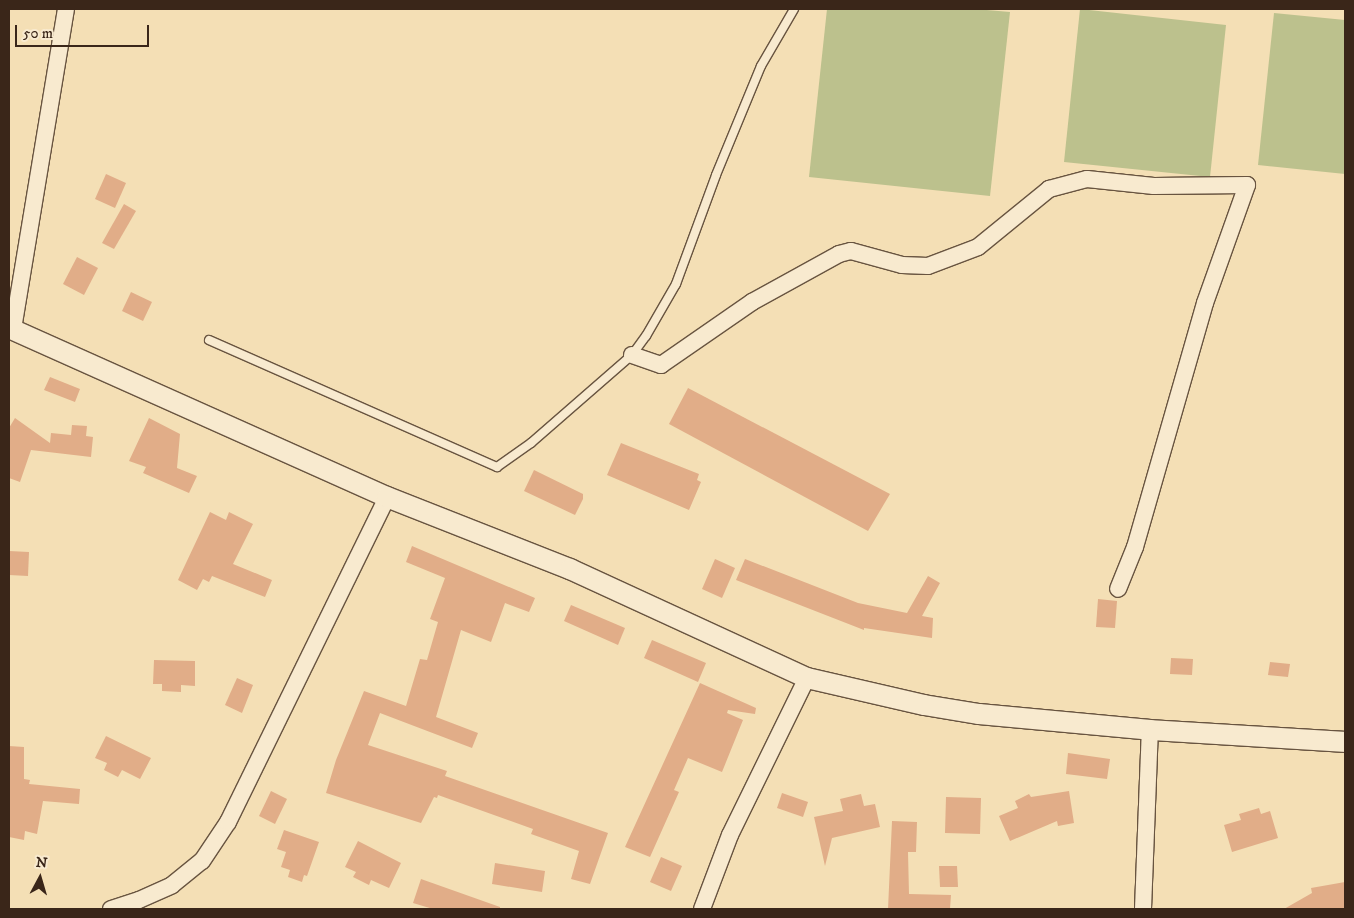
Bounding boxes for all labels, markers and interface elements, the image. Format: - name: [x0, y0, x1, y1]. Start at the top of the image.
- scale bar: [18, 15, 151, 47]
- text: 50 m: [23, 24, 53, 43]
- north arrow: [15, 853, 65, 903]
- text: N: [35, 854, 48, 873]

